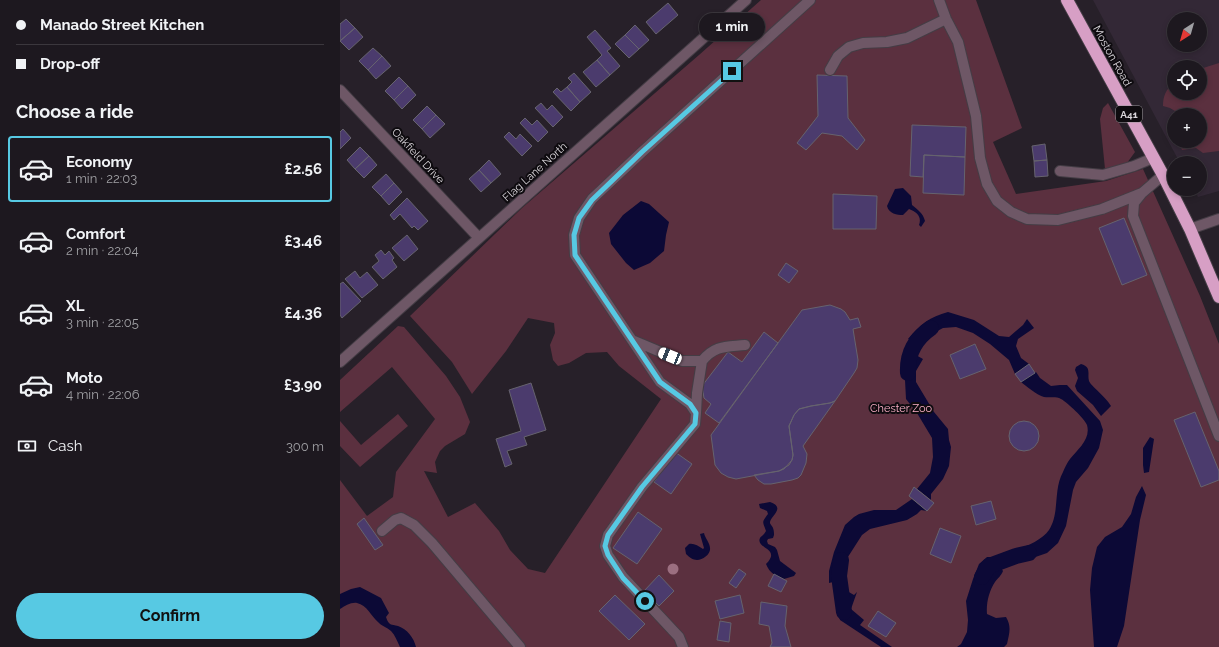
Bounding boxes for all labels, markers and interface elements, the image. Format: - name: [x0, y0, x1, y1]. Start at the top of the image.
- north arrow: [1167, 12, 1207, 52]
- map controls: [1167, 12, 1207, 196]
- callout: 1 min: [699, 13, 765, 41]
- text: Manado Street Kitchen: [40, 16, 204, 34]
- text: 1 min: [716, 19, 748, 34]
- street label: Moston Road: [1090, 23, 1134, 89]
- text: Drop-off: [40, 55, 100, 73]
- button: locate: [1167, 60, 1207, 100]
- route end: [723, 62, 741, 80]
- text: Choose a ride: [16, 101, 134, 122]
- road number: A41: [1116, 106, 1142, 122]
- button: +: [1167, 108, 1207, 148]
- street label: Oakfield Drive: [389, 126, 447, 187]
- street label: Flag Lane North: [500, 140, 570, 204]
- icon: car: [18, 151, 54, 187]
- text: Economy: [66, 153, 133, 171]
- button: −: [1167, 156, 1207, 196]
- text: £2.56: [285, 160, 322, 178]
- text: 1 min · 22:03: [66, 171, 137, 186]
- icon: car: [18, 223, 54, 259]
- text: Comfort: [66, 225, 125, 243]
- text: £3.46: [284, 232, 322, 250]
- text: 2 min · 22:04: [66, 243, 139, 258]
- icon: car: [18, 295, 54, 331]
- text: XL: [66, 297, 84, 315]
- text: £4.36: [284, 304, 322, 322]
- text: 3 min · 22:05: [66, 315, 139, 330]
- car: [657, 346, 683, 366]
- icon: car: [18, 367, 54, 403]
- text: Moto: [66, 369, 103, 387]
- text: £3.90: [284, 376, 322, 394]
- text: 4 min · 22:06: [66, 387, 140, 402]
- park label: Chester Zoo: [870, 402, 932, 415]
- icon: cash: [16, 435, 38, 457]
- text: Cash: [48, 437, 82, 455]
- text: 300 m: [286, 439, 324, 454]
- route start: [636, 592, 654, 610]
- button: Confirm: [16, 593, 324, 639]

